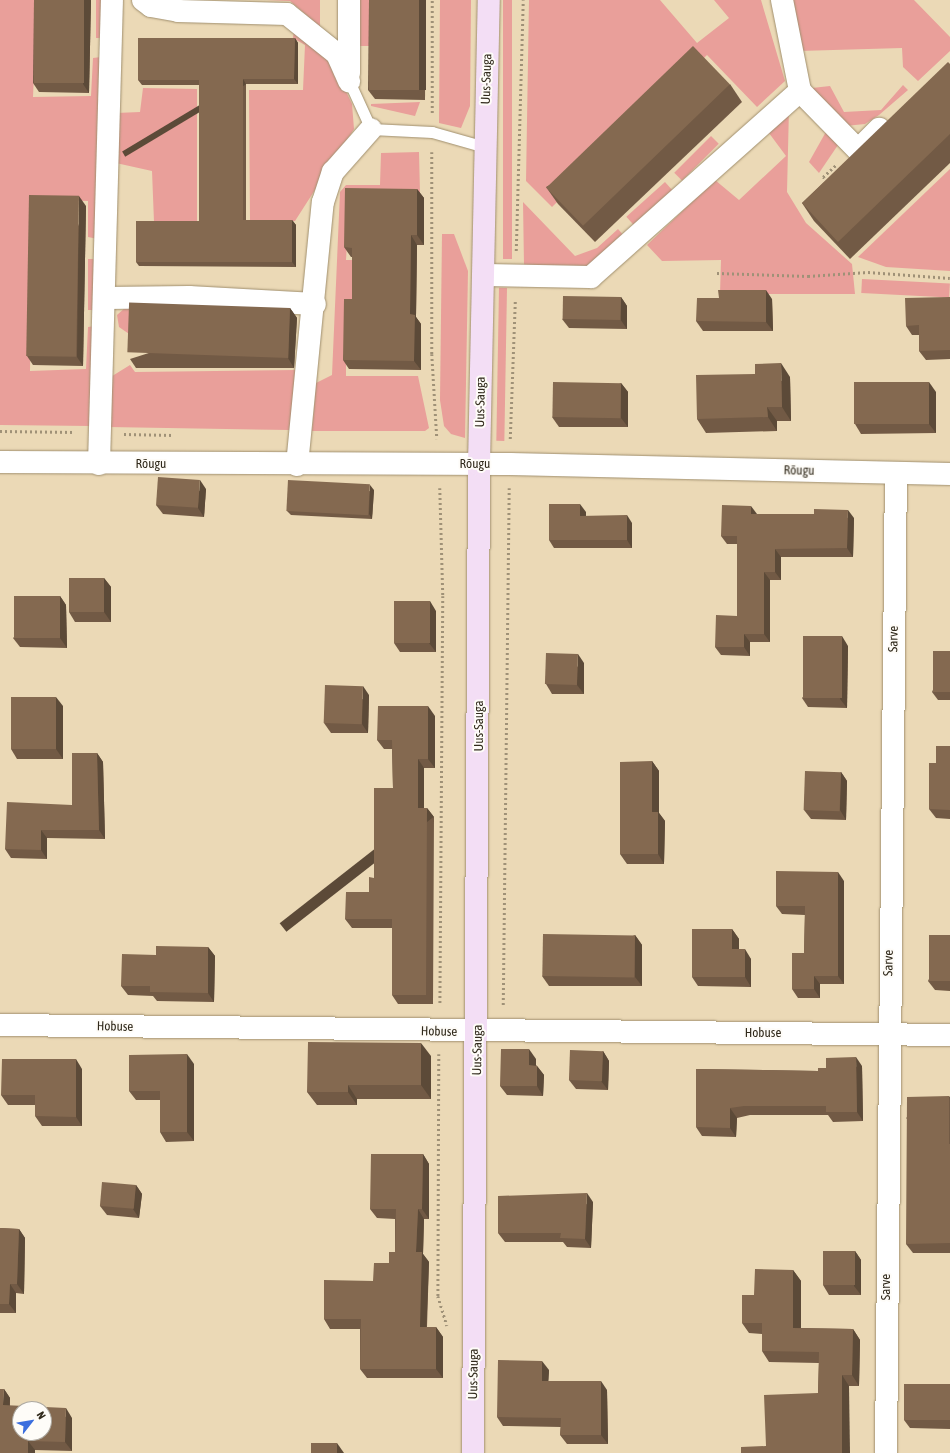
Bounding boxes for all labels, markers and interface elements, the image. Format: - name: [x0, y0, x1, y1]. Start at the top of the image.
- street label: Uus-Sauga: [478, 53, 496, 105]
- street label: Uus-Sauga: [473, 376, 489, 428]
- street label: Rõugu: [136, 456, 166, 472]
- street label: Rõugu: [460, 456, 490, 472]
- street label: Rõugu: [783, 463, 815, 479]
- street label: Sarve: [886, 626, 902, 652]
- street label: Uus-Sauga: [471, 701, 487, 751]
- street label: Sarve: [881, 950, 897, 976]
- street label: Hobuse: [97, 1019, 133, 1035]
- street label: Hobuse: [421, 1024, 457, 1040]
- street label: Uus-Sauga: [470, 1024, 486, 1076]
- street label: Hobuse: [745, 1025, 781, 1041]
- street label: Sarve: [878, 1274, 894, 1300]
- street label: Uus-Sauga: [466, 1348, 482, 1400]
- north arrow: [12, 1401, 52, 1441]
- text: N: [35, 1409, 48, 1421]

